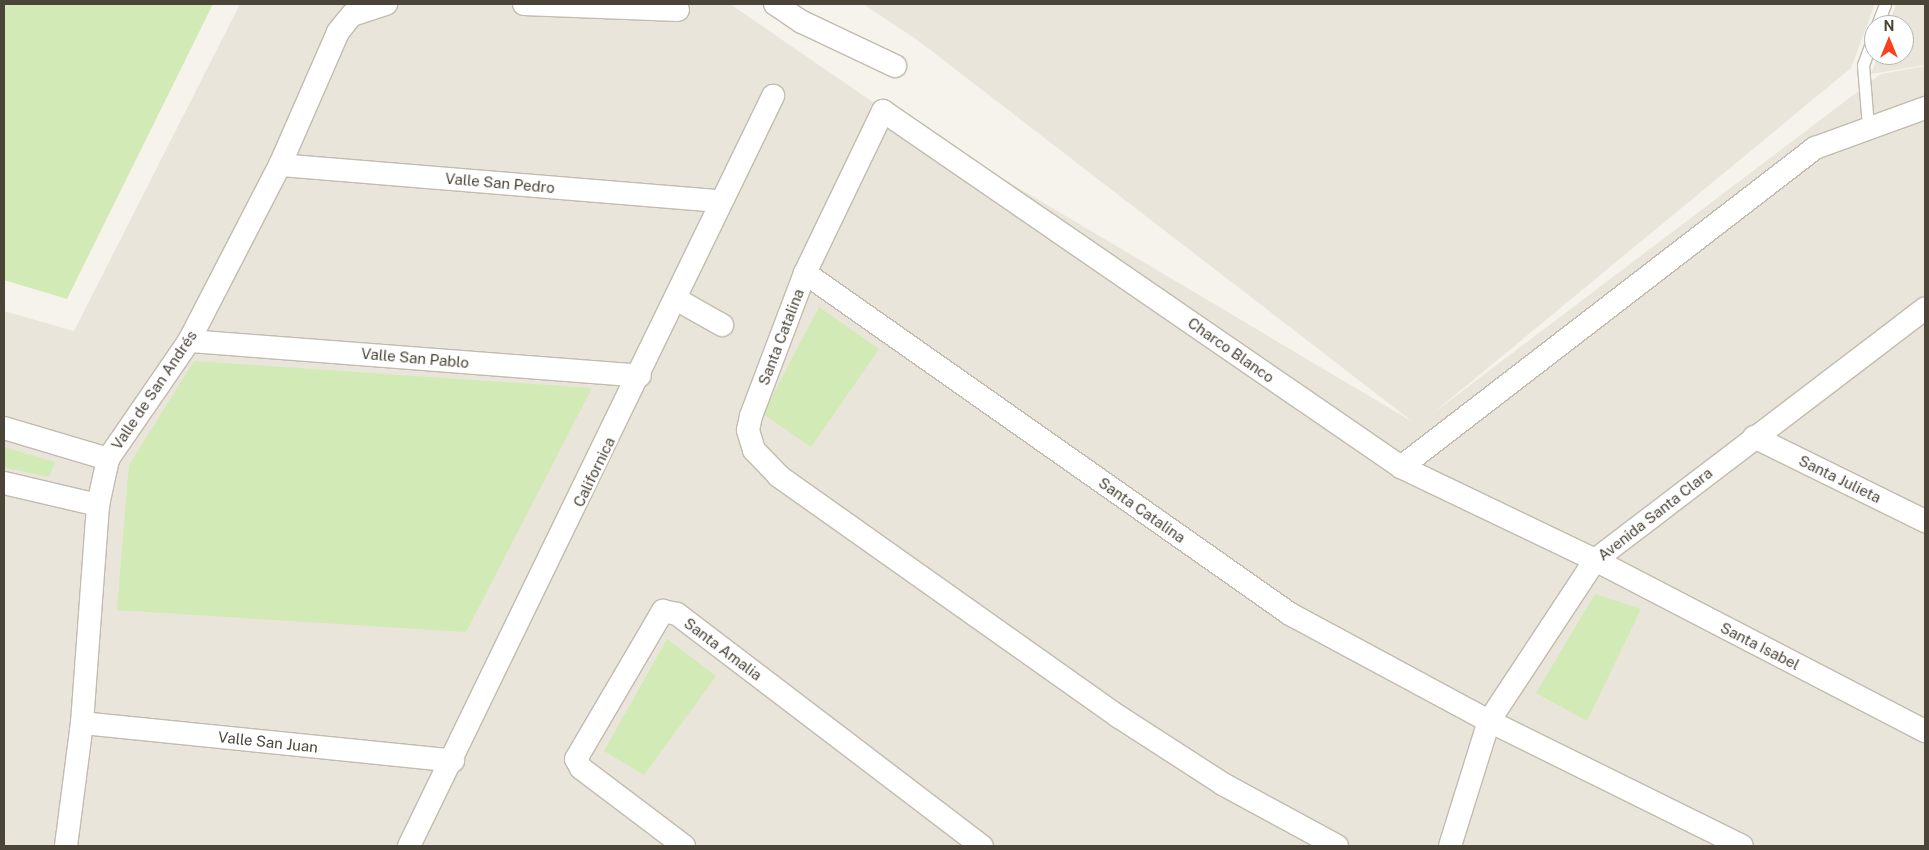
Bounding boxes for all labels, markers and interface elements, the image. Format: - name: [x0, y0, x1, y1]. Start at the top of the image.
- north arrow: [1864, 15, 1914, 65]
- text: N: [1884, 18, 1894, 34]
- street label: Valle San Pedro: [444, 169, 556, 197]
- street label: Santa Catalina: [754, 286, 808, 388]
- street label: Charco Blanco: [1184, 314, 1278, 386]
- street label: Valle de San Andrés: [107, 327, 201, 453]
- street label: Valle San Pablo: [360, 344, 470, 372]
- street label: Californica: [569, 434, 619, 510]
- street label: Santa Julieta: [1796, 451, 1884, 507]
- street label: Avenida Santa Clara: [1594, 464, 1716, 564]
- street label: Santa Catalina: [1095, 473, 1189, 547]
- street label: Santa Amalia: [681, 614, 765, 684]
- street label: Santa Isabel: [1717, 618, 1803, 674]
- street label: Valle San Juan: [217, 728, 319, 756]

